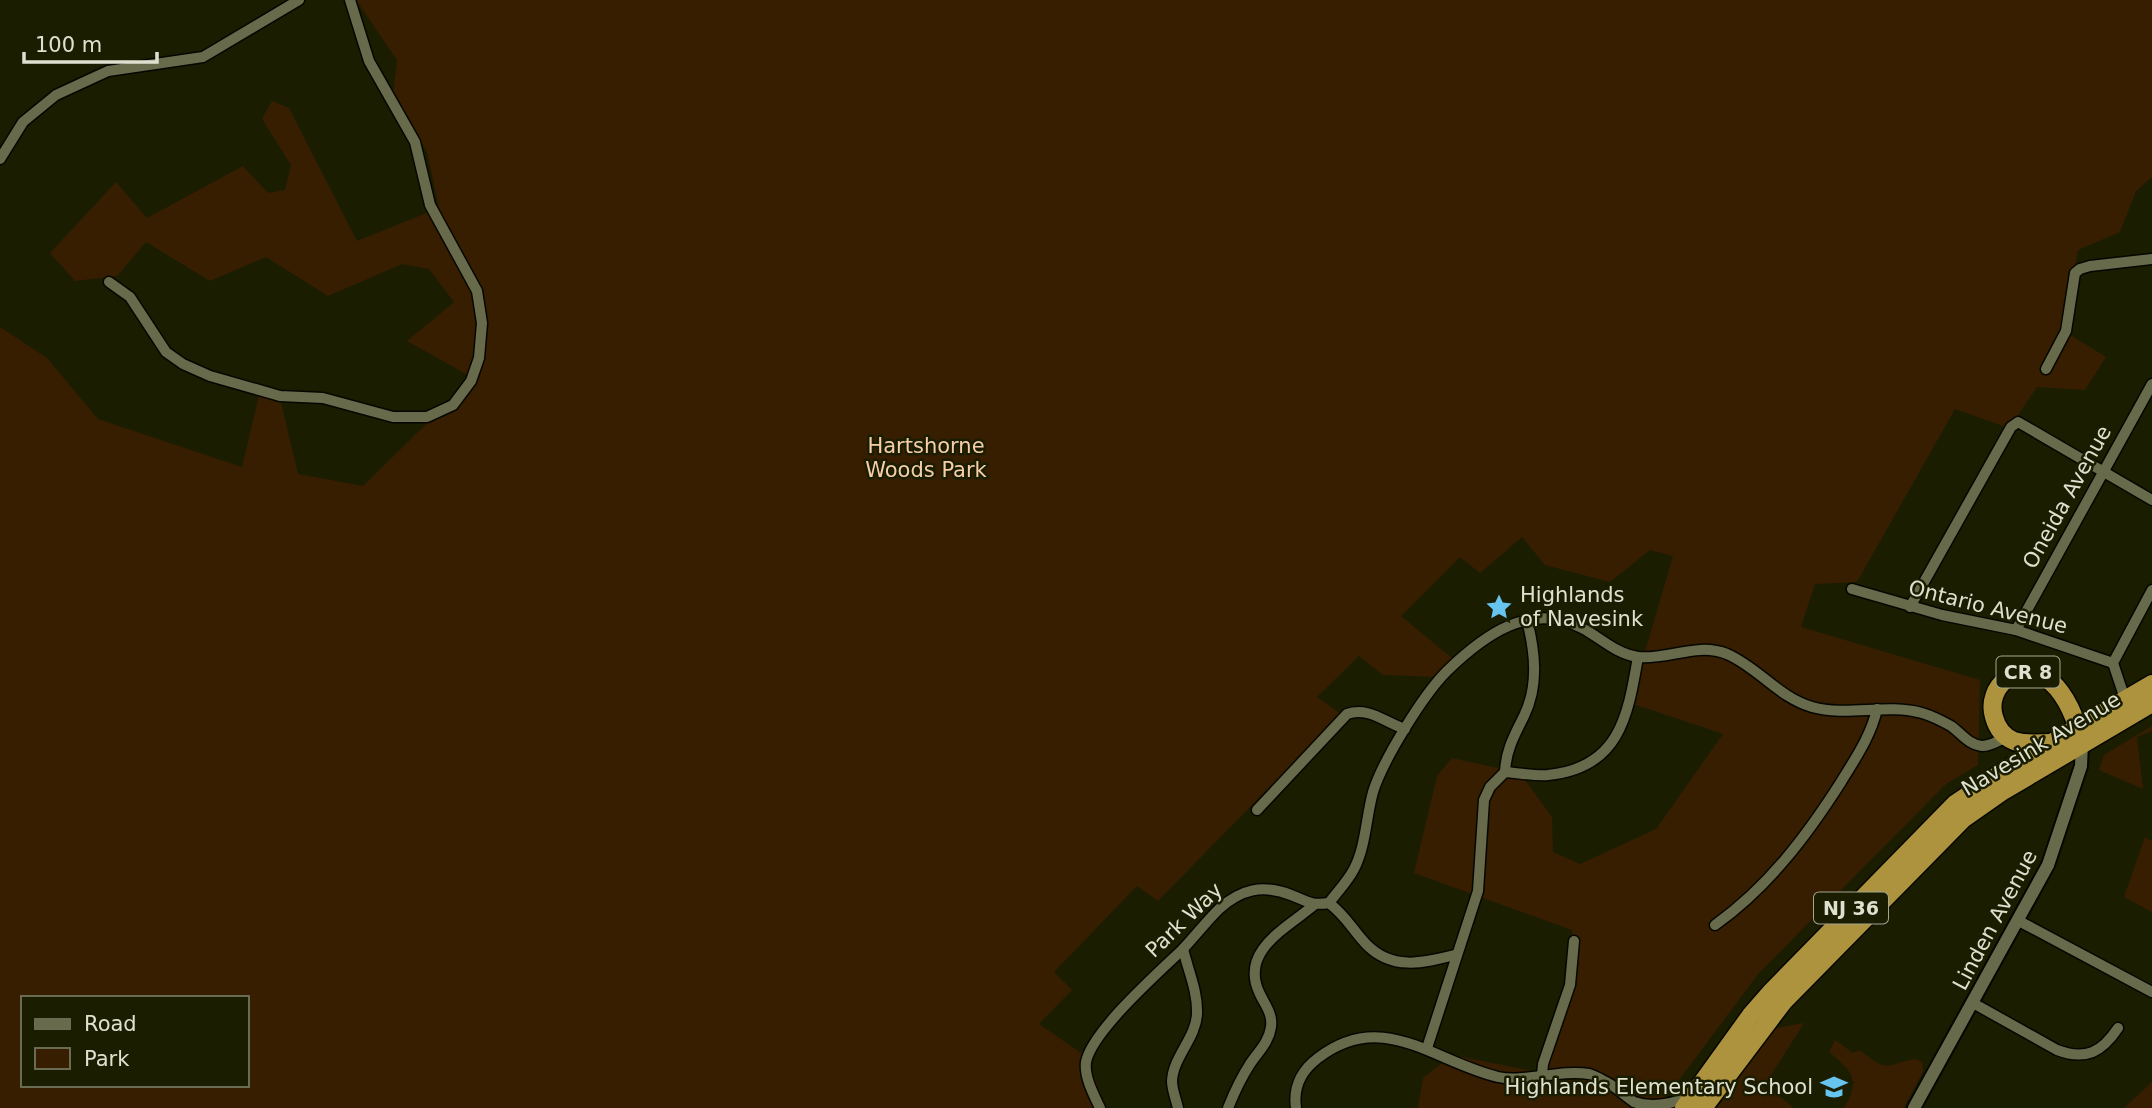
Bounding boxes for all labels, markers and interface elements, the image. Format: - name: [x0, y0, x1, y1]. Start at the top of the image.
- scale bar: [24, 21, 158, 65]
- text: 100 m: [35, 33, 102, 57]
- street label: Oneida Avenue: [2018, 421, 2116, 573]
- park label: Hartshorne Woods Park: [865, 434, 988, 482]
- street label: Ontario Avenue: [1906, 576, 2070, 638]
- place label: Highlands of Navesink: [1520, 583, 1644, 631]
- place icon: Highlands of Navesink: [1484, 592, 1514, 622]
- road number: CR 8: [1996, 656, 2060, 688]
- street label: Navesink Avenue: [1957, 687, 2125, 801]
- street label: Linden Avenue: [1948, 846, 2042, 994]
- street label: Park Way: [1141, 878, 1227, 962]
- road number: NJ 36: [1814, 893, 1888, 924]
- legend: [21, 996, 248, 1087]
- text: Road: [84, 1012, 137, 1036]
- text: Park: [84, 1047, 130, 1071]
- school or university icon: Highlands Elementary School: [1819, 1072, 1849, 1102]
- place label: Highlands Elementary School: [1505, 1075, 1813, 1099]

